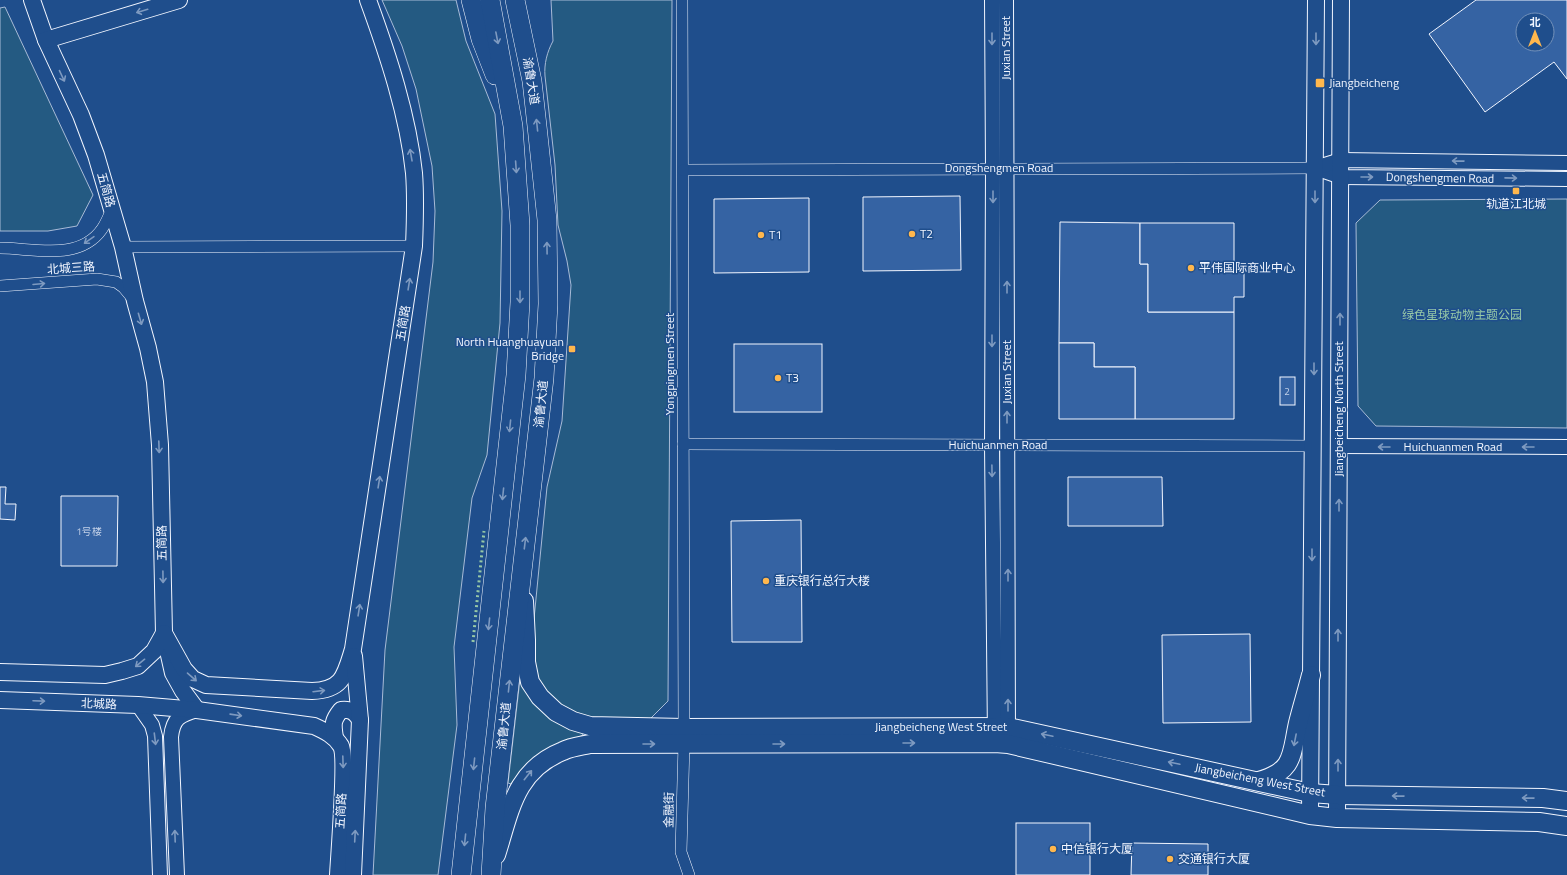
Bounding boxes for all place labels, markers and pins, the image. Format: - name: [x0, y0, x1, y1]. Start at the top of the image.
- place label: Jiangbeicheng: [1329, 73, 1399, 92]
- marker: Jiangbeicheng: [1314, 77, 1326, 89]
- marker: 轨道江北城: [1511, 186, 1521, 196]
- place label: 轨道江北城: [1486, 194, 1546, 213]
- place label: T2: [920, 224, 933, 243]
- place label: T1: [769, 225, 782, 244]
- marker: T2: [907, 229, 917, 239]
- marker: T1: [756, 230, 766, 240]
- place label: 平伟国际商业中心: [1199, 258, 1295, 277]
- marker: 平伟国际商业中心: [1186, 263, 1196, 273]
- place label: North Huanghuayuan Bridge: [456, 332, 564, 365]
- marker: North Huanghuayuan Bridge: [567, 344, 577, 354]
- place label: T3: [786, 368, 799, 387]
- marker: T3: [773, 373, 783, 383]
- place label: 重庆银行总行大楼: [774, 571, 870, 590]
- marker: 重庆银行总行大楼: [761, 576, 771, 586]
- place label: 中信银行大厦: [1061, 839, 1133, 858]
- marker: 中信银行大厦: [1048, 844, 1058, 854]
- place label: 交通银行大厦: [1178, 849, 1250, 868]
- marker: 交通银行大厦: [1165, 854, 1175, 864]

